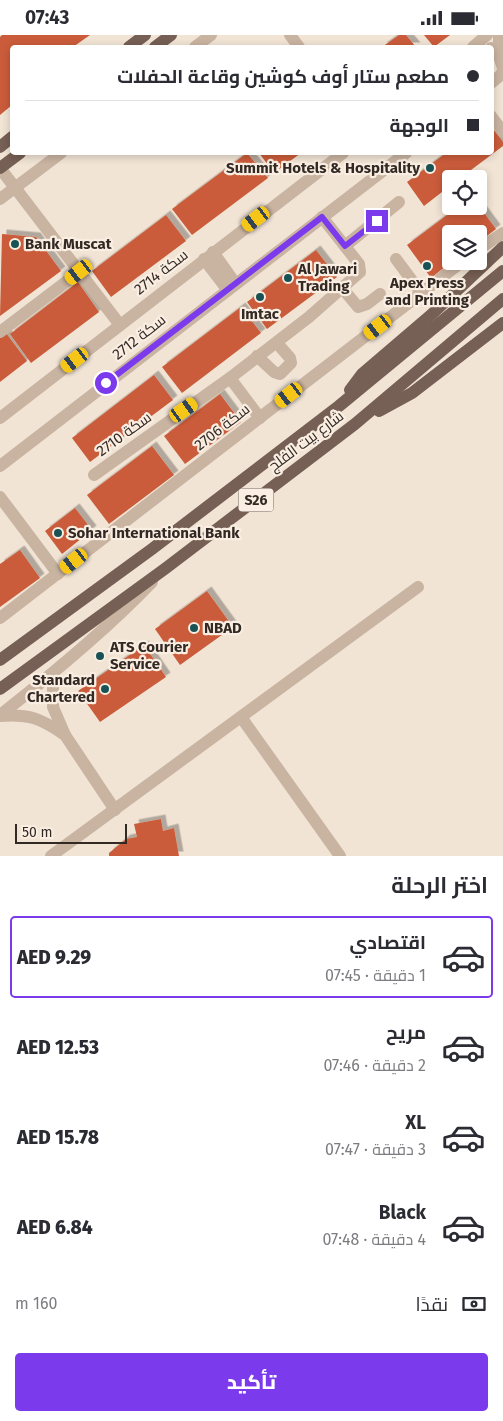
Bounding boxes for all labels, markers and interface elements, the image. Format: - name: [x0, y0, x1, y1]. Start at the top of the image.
- text: 07:43: [25, 6, 69, 29]
- text: مطعم ستار أوف كوشين وقاعة الحفلات: [117, 65, 449, 88]
- text: الوجهة: [389, 114, 449, 137]
- place label: Summit Hotels & Hospitality: [226, 159, 420, 177]
- marker: Summit Hotels & Hospitality: [424, 162, 436, 174]
- map controls: [442, 170, 487, 270]
- button: locate: [442, 170, 487, 215]
- car: [239, 204, 272, 234]
- route end: [366, 210, 388, 232]
- button: layers: [442, 225, 487, 270]
- place label: Bank Muscat: [25, 235, 112, 253]
- marker: Bank Muscat: [9, 238, 21, 250]
- street label: سكة 2714: [131, 245, 191, 299]
- car: [62, 257, 95, 287]
- place label: Al Jawari Trading: [297, 260, 357, 295]
- marker: Apex Press and Printing: [421, 260, 433, 272]
- marker: Al Jawari Trading: [282, 272, 294, 284]
- place label: Apex Press and Printing: [385, 274, 470, 309]
- marker: Imtac: [254, 291, 266, 303]
- place label: Imtac: [241, 305, 280, 323]
- street label: سكة 2712: [109, 311, 169, 363]
- car: [361, 312, 394, 342]
- car: [58, 345, 91, 375]
- route start: [95, 372, 117, 394]
- car: [272, 380, 305, 410]
- car: [167, 395, 200, 425]
- street label: سكة 2706: [191, 400, 253, 454]
- street label: شارع بيت الفلج: [265, 407, 348, 477]
- street label: سكة 2710: [93, 408, 155, 460]
- road number: S26: [238, 489, 274, 511]
- place label: Sohar International Bank: [68, 524, 240, 542]
- marker: Sohar International Bank: [52, 527, 64, 539]
- car: [57, 546, 90, 576]
- place label: NBAD: [204, 619, 242, 637]
- marker: NBAD: [188, 622, 200, 634]
- place label: ATS Courier Service: [109, 638, 189, 673]
- marker: ATS Courier Service: [94, 650, 106, 662]
- place label: Standard Chartered: [27, 671, 95, 706]
- marker: Standard Chartered: [99, 683, 111, 695]
- scale bar: [15, 821, 128, 844]
- text: 50 m: [22, 824, 53, 841]
- text: اختر الرحلة: [391, 872, 488, 899]
- text: اقتصادي: [350, 931, 426, 954]
- icon: car: [441, 935, 486, 980]
- text: AED 9.29: [17, 946, 91, 969]
- text: 1 دقيقة · 07:45: [325, 966, 426, 985]
- text: مريح: [386, 1021, 426, 1044]
- icon: car: [441, 1025, 486, 1070]
- text: AED 12.53: [17, 1036, 99, 1059]
- text: 2 دقيقة · 07:46: [323, 1056, 426, 1075]
- text: XL: [405, 1111, 426, 1134]
- icon: car: [441, 1115, 486, 1160]
- text: AED 15.78: [17, 1126, 99, 1149]
- text: 3 دقيقة · 07:47: [325, 1140, 426, 1159]
- text: Black: [379, 1201, 426, 1224]
- icon: car: [441, 1205, 486, 1250]
- text: AED 6.84: [17, 1216, 93, 1239]
- text: 4 دقيقة · 07:48: [322, 1230, 426, 1249]
- icon: cash: [460, 1290, 488, 1318]
- text: نقدًا: [416, 1293, 448, 1316]
- text: 160 m: [15, 1294, 57, 1313]
- button: تأكيد: [15, 1353, 488, 1411]

